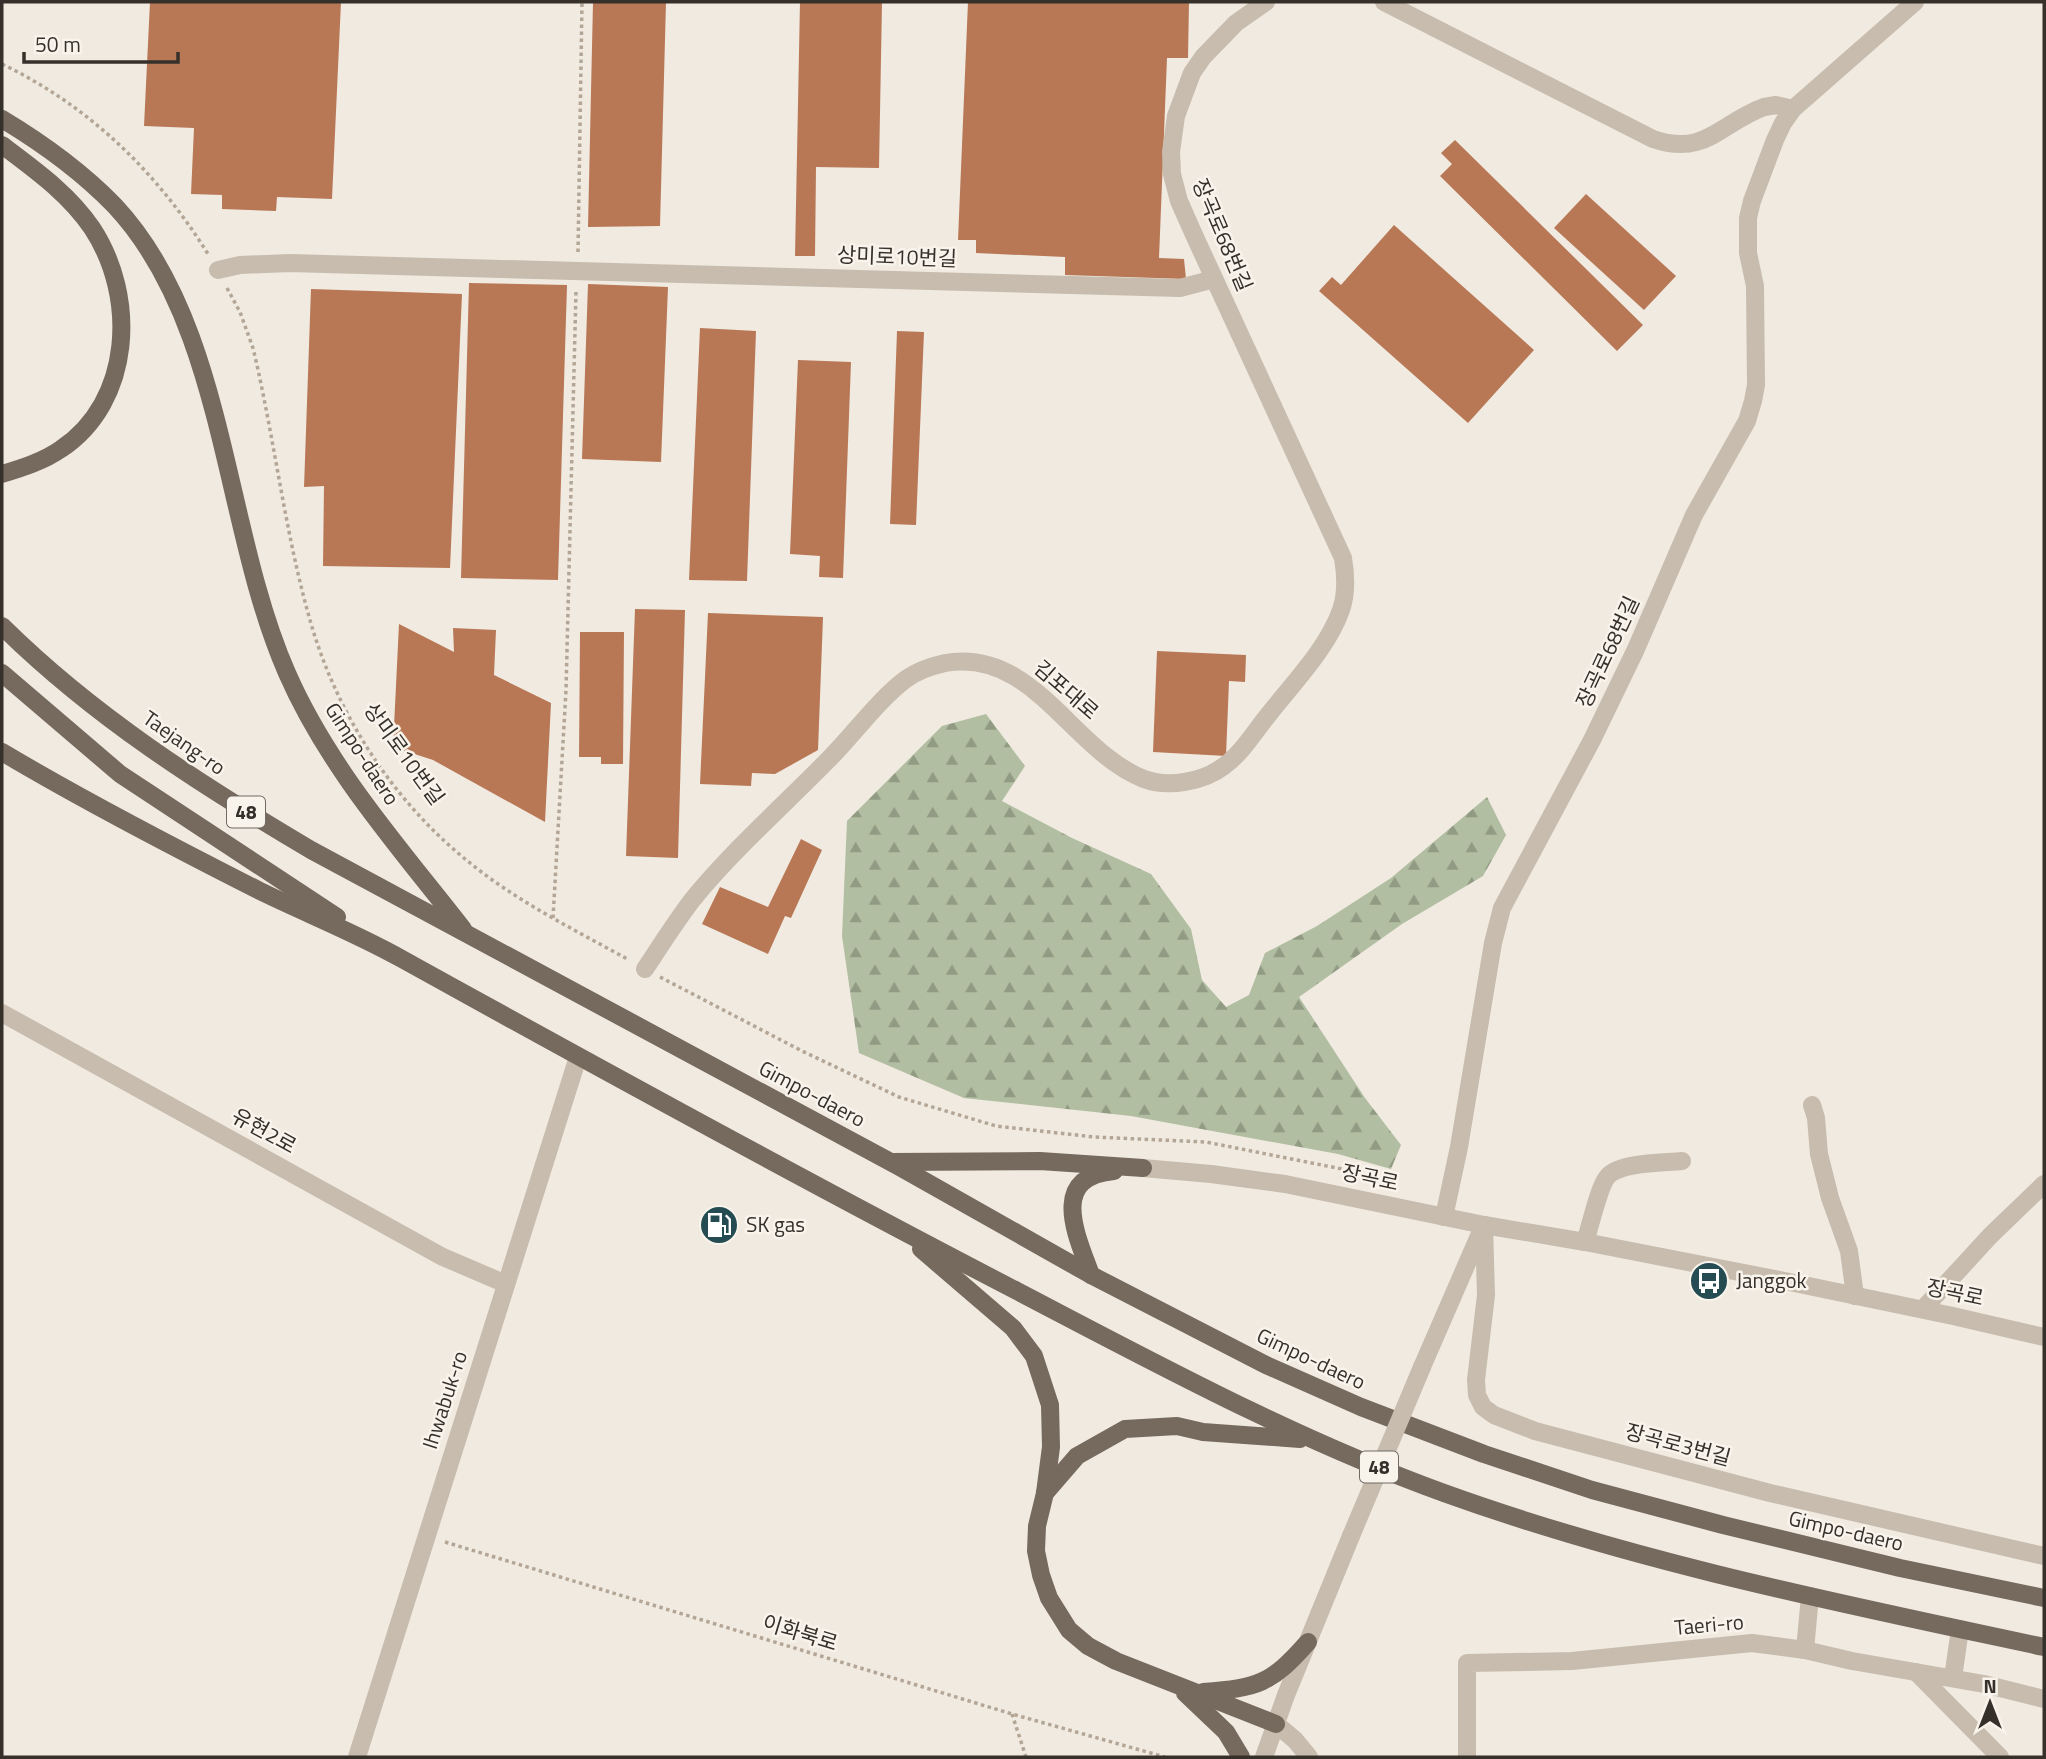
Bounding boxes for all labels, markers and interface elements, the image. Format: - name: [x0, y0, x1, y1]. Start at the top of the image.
- scale bar: [24, 21, 178, 65]
- text: 50 m: [35, 28, 81, 60]
- street label: 장곡로68번길: [1185, 173, 1261, 296]
- street label: 상미로10번길: [836, 238, 958, 274]
- street label: 장곡로68번길: [1567, 590, 1647, 713]
- street label: 김포대로: [1027, 652, 1106, 727]
- street label: 상미로10번길: [357, 695, 453, 811]
- street label: Gimpo-daero: [318, 696, 408, 811]
- street label: Taejang-ro: [137, 702, 232, 782]
- road number: 48: [227, 796, 265, 828]
- street label: Gimpo-daero: [753, 1052, 872, 1135]
- street label: 유현2로: [226, 1099, 303, 1161]
- street label: 장곡로: [1339, 1155, 1402, 1199]
- fuel station icon: SK gas: [698, 1204, 740, 1246]
- place label: SK gas: [746, 1208, 805, 1240]
- bus stop icon: Janggok: [1688, 1260, 1730, 1302]
- place label: Janggok: [1736, 1264, 1807, 1296]
- street label: 장곡로: [1924, 1270, 1987, 1314]
- street label: Gimpo-daero: [1252, 1319, 1371, 1397]
- street label: Ihwabuk-ro: [413, 1346, 475, 1453]
- street label: 장곡로3번길: [1622, 1415, 1735, 1474]
- road number: 48: [1360, 1452, 1398, 1483]
- street label: Gimpo-daero: [1786, 1501, 1907, 1559]
- street label: 이화북로: [759, 1605, 842, 1659]
- street label: Taeri-ro: [1673, 1605, 1745, 1643]
- north arrow: [1955, 1668, 2025, 1738]
- text: N: [1983, 1671, 1997, 1700]

